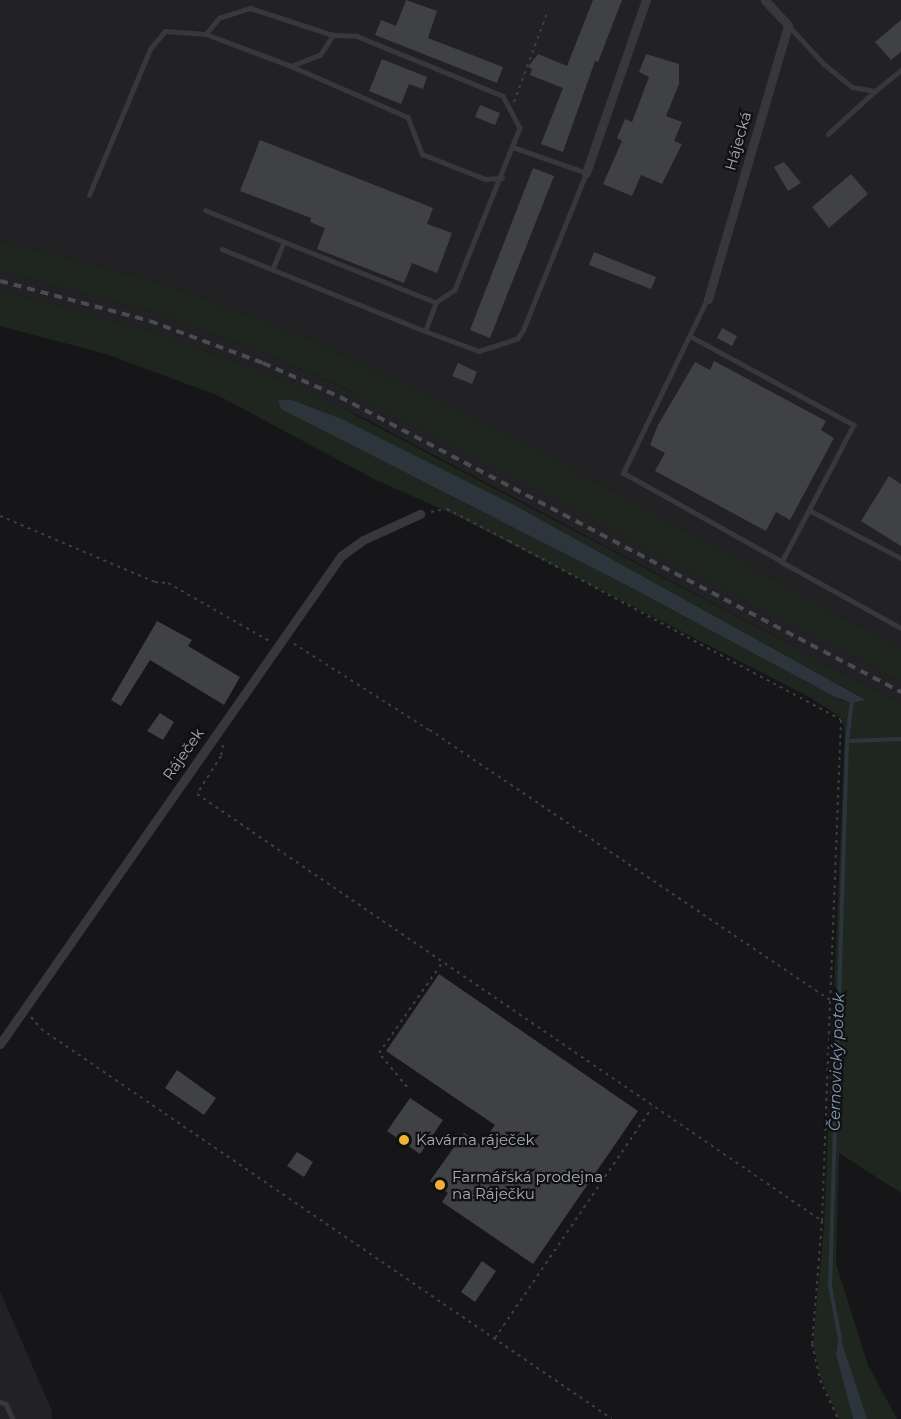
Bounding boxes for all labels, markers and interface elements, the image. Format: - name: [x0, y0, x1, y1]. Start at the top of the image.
- street label: Hájecká: [721, 110, 755, 172]
- street label: Ráječek: [159, 725, 207, 783]
- water label: Černovický potok: [825, 993, 849, 1131]
- place label: Kavárna ráječek: [416, 1131, 534, 1149]
- marker: Kavárna ráječek: [397, 1133, 411, 1147]
- place label: Farmářská prodejna na Ráječku: [452, 1167, 603, 1202]
- marker: Farmářská prodejna na Ráječku: [433, 1178, 447, 1192]

